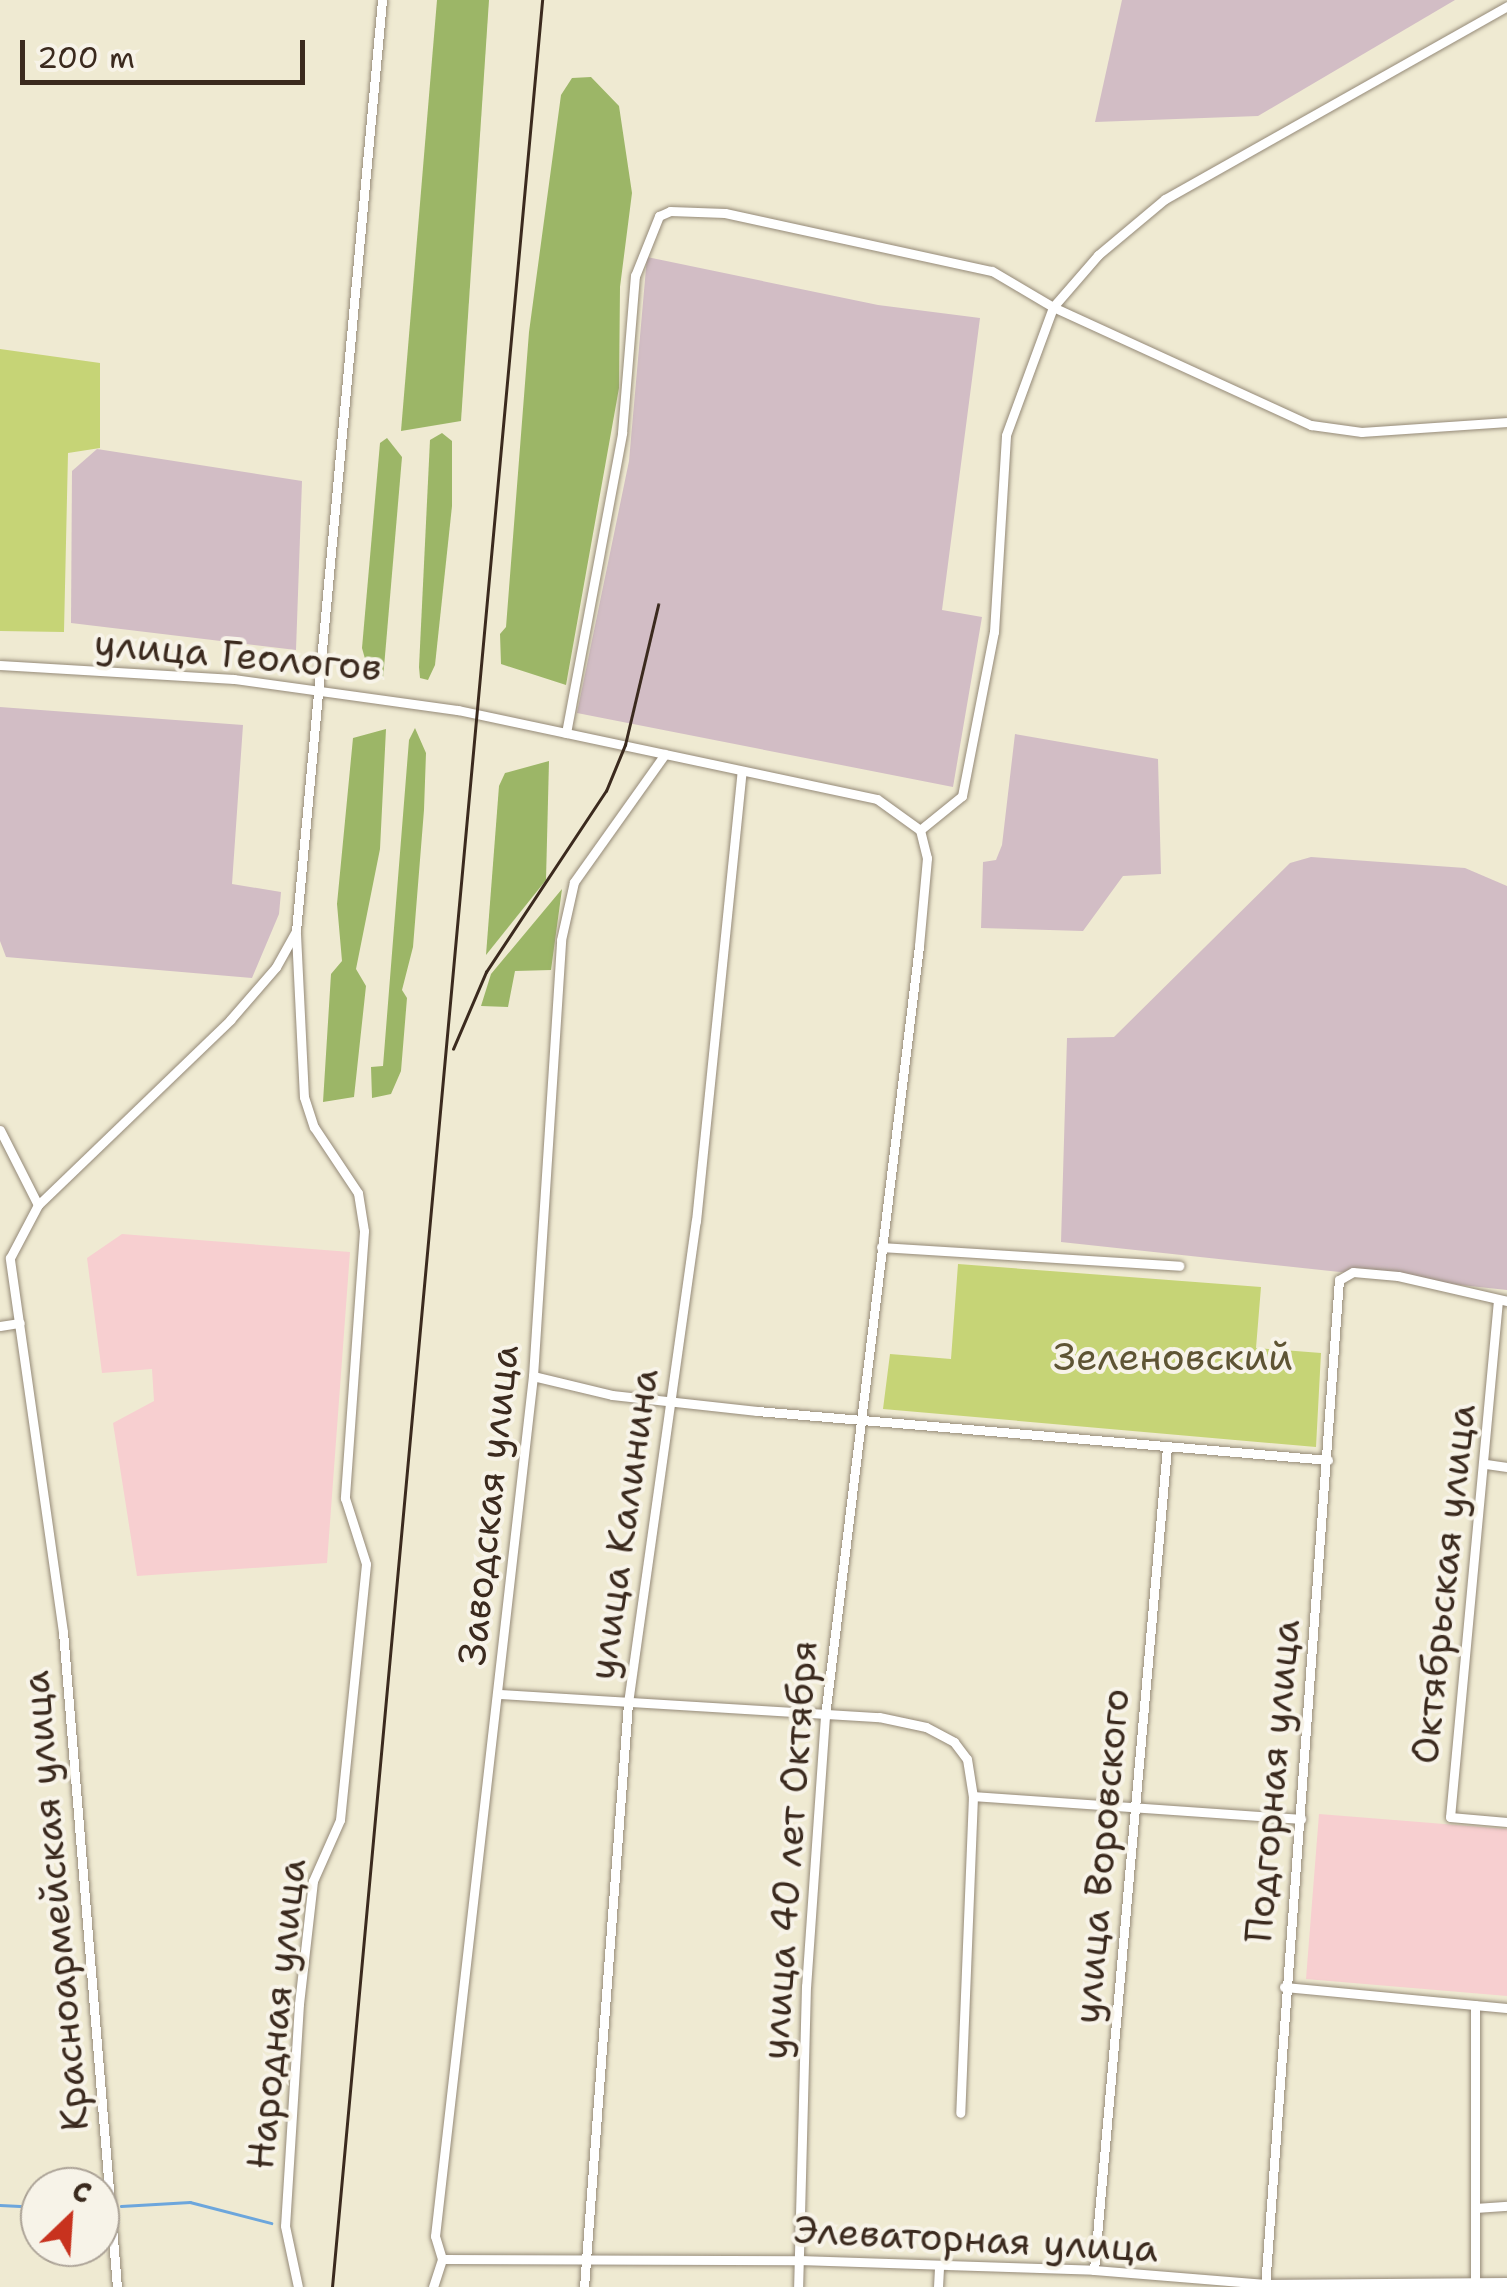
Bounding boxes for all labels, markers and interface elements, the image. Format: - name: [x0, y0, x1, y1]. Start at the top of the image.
- scale bar: [25, 20, 310, 82]
- text: 200 m: [37, 37, 135, 78]
- street label: улица Геологов: [92, 620, 384, 690]
- park label: Зеленовский: [1053, 1334, 1293, 1380]
- street label: Заводская улица: [449, 1343, 527, 1667]
- street label: улица Калинина: [579, 1365, 667, 1683]
- street label: Октябрьская улица: [1401, 1402, 1485, 1766]
- street label: Подгорная улица: [1235, 1617, 1309, 1945]
- street label: улица 40 лет Октября: [752, 1639, 826, 2061]
- street label: Красноармейская улица: [12, 1669, 98, 2133]
- street label: улица Воровского: [1064, 1687, 1138, 2025]
- street label: Народная улица: [237, 1856, 315, 2172]
- north arrow: [20, 2167, 120, 2267]
- text: С: [66, 2171, 98, 2212]
- street label: Элеваторная улица: [793, 2207, 1159, 2271]

